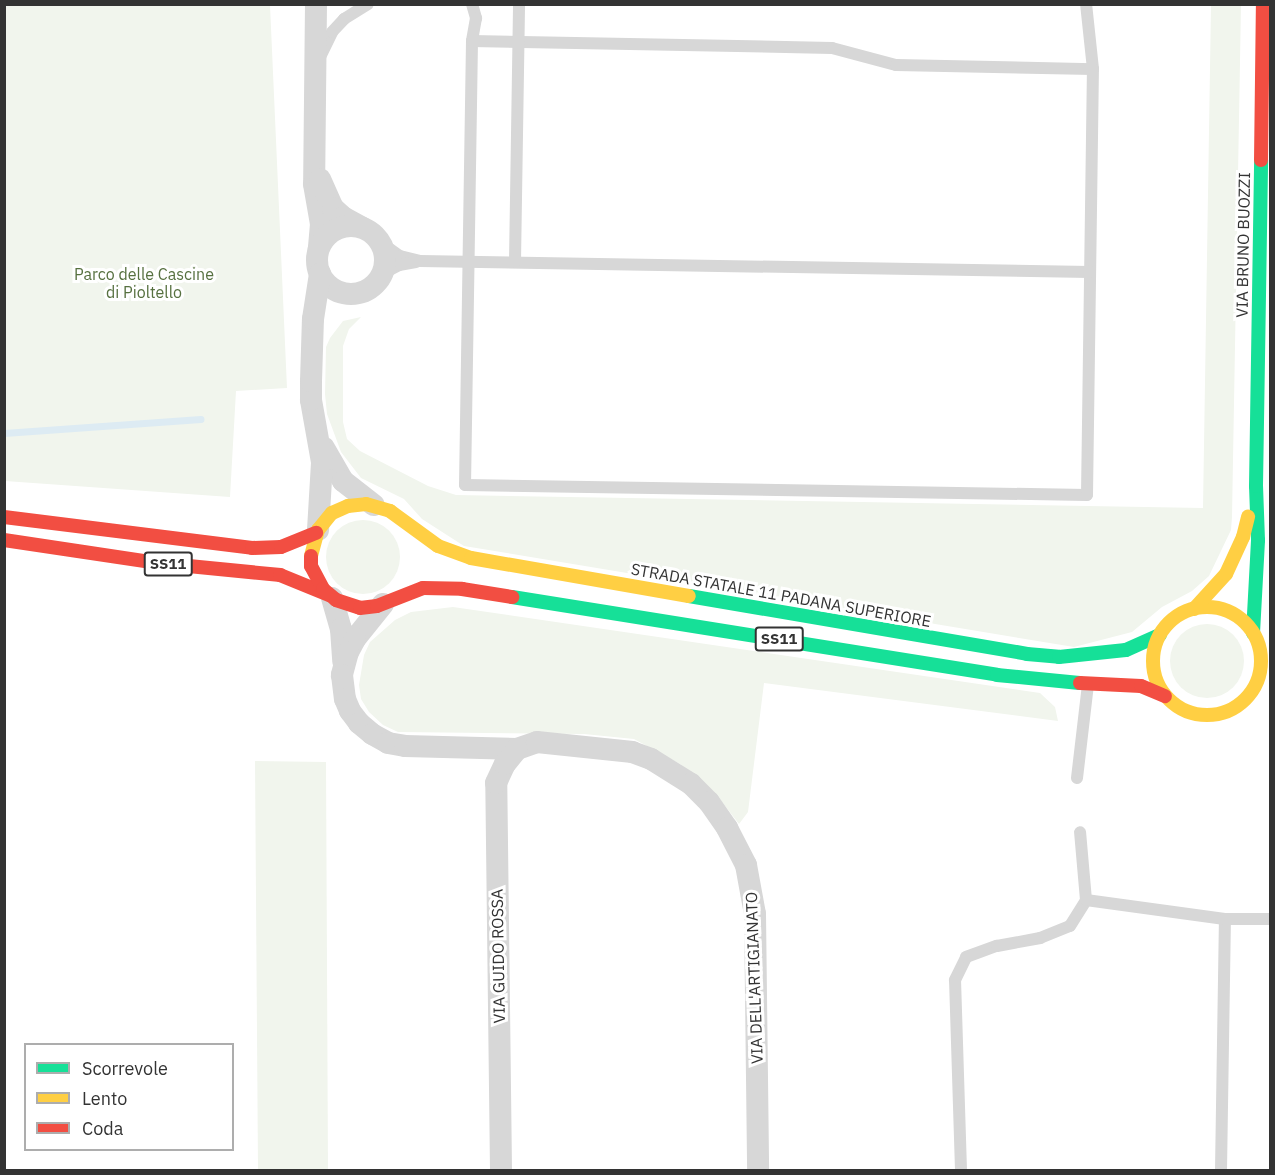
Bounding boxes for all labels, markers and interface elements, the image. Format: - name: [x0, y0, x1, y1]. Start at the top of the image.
- street label: VIA BRUNO BUOZZI: [1232, 172, 1254, 318]
- park label: Parco delle Cascine di Pioltello: [74, 264, 214, 302]
- road number: SS11: [142, 552, 194, 576]
- street label: STRADA STATALE 11 PADANA SUPERIORE: [630, 559, 932, 631]
- road number: SS11: [754, 627, 804, 651]
- street label: VIA GUIDO ROSSA: [487, 889, 509, 1023]
- street label: VIA DELL'ARTIGIANATO: [741, 892, 767, 1064]
- legend: [24, 1043, 234, 1151]
- text: Scorrevole: [82, 1057, 168, 1080]
- text: Lento: [82, 1087, 127, 1110]
- text: Coda: [82, 1117, 123, 1140]

